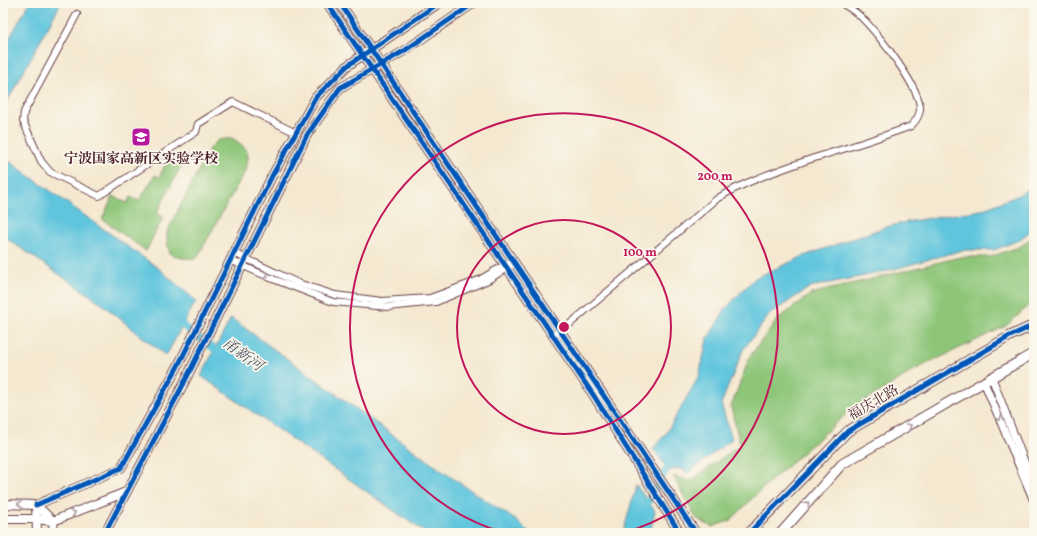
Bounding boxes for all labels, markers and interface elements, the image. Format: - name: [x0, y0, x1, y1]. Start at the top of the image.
- school or university icon: 宁波国家高新区实验学校: [130, 126, 152, 148]
- place label: 宁波国家高新区实验学校: [64, 150, 218, 169]
- text: 200 m: [697, 169, 733, 185]
- text: 100 m: [623, 245, 657, 261]
- one-way arrow: [261, 271, 269, 279]
- centre of rings: [557, 320, 571, 334]
- water label: 甬新河: [218, 333, 269, 379]
- street label: 福庆北路: [845, 381, 903, 426]
- one-way arrow: [995, 414, 1003, 421]
- one-way arrow: [905, 423, 912, 430]
- one-way arrow: [17, 500, 23, 509]
- one-way arrow: [802, 501, 810, 509]
- one-way arrow: [69, 509, 76, 517]

